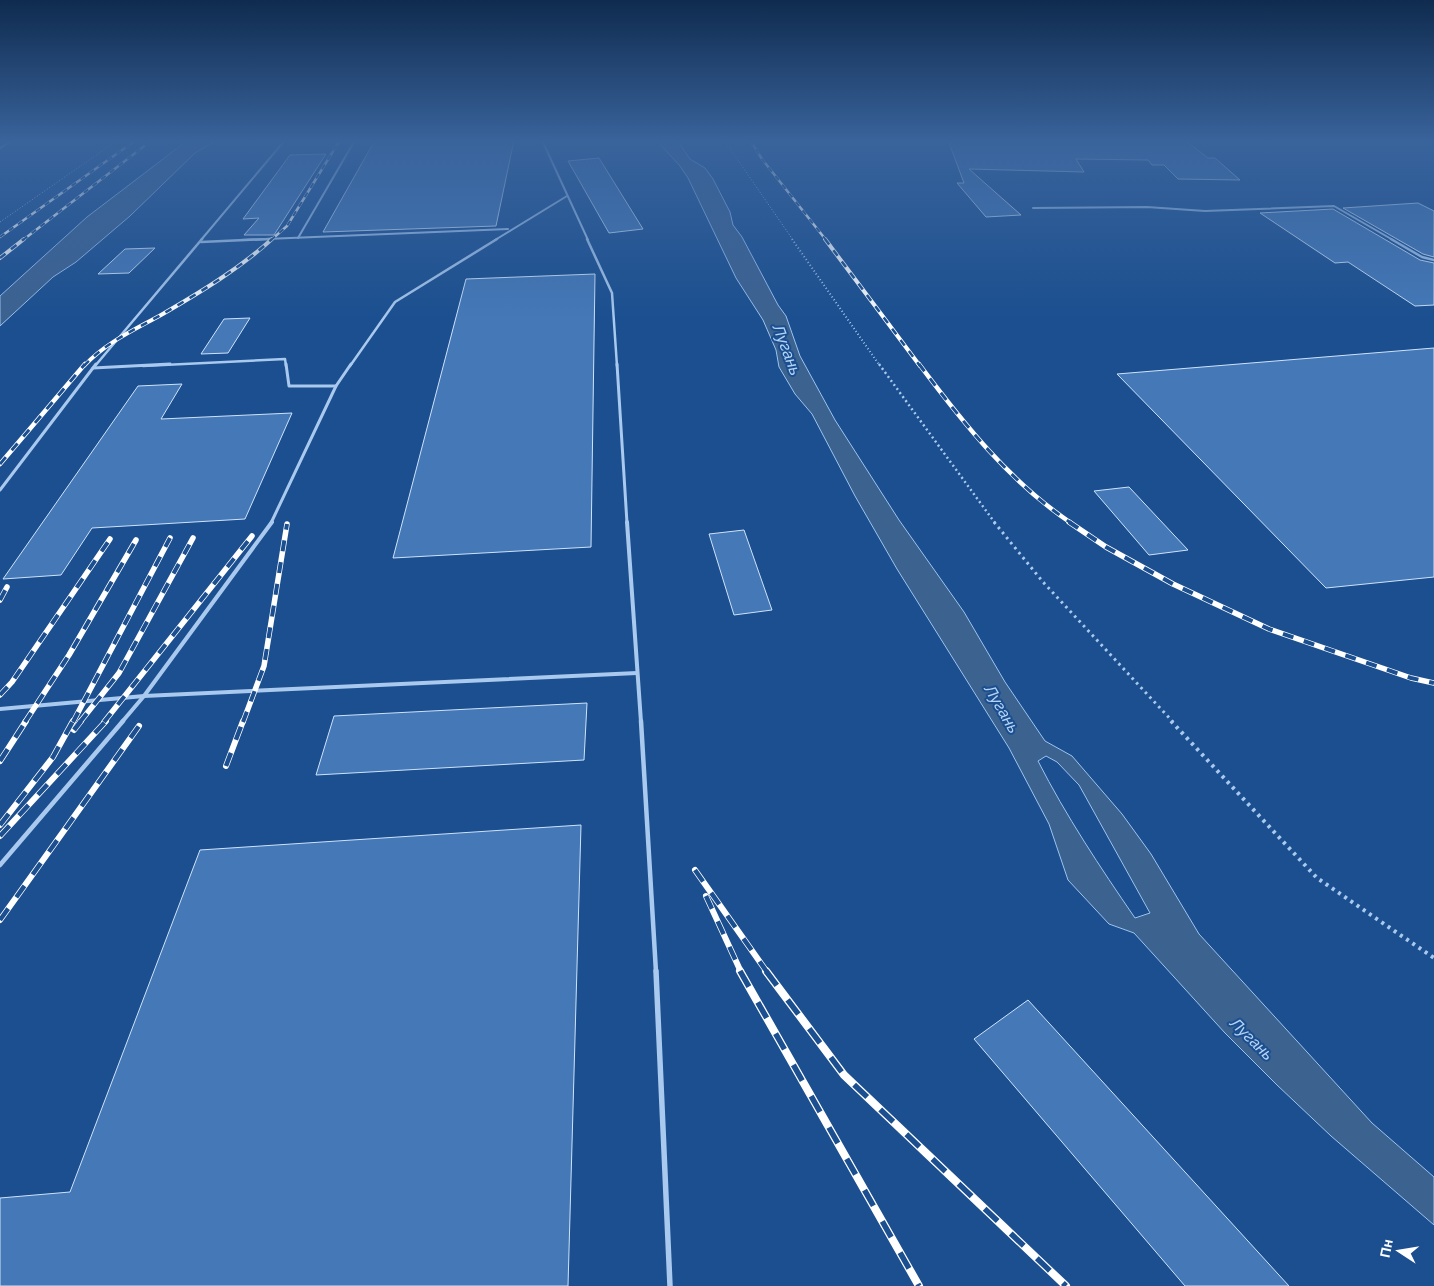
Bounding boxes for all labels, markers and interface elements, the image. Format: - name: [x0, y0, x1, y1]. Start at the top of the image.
- water label: Лугань: [769, 321, 804, 378]
- water label: Лугань: [981, 681, 1023, 736]
- water label: Лугань: [1226, 1014, 1277, 1063]
- north arrow: [1374, 1226, 1424, 1276]
- text: Пн: [1377, 1238, 1396, 1259]

